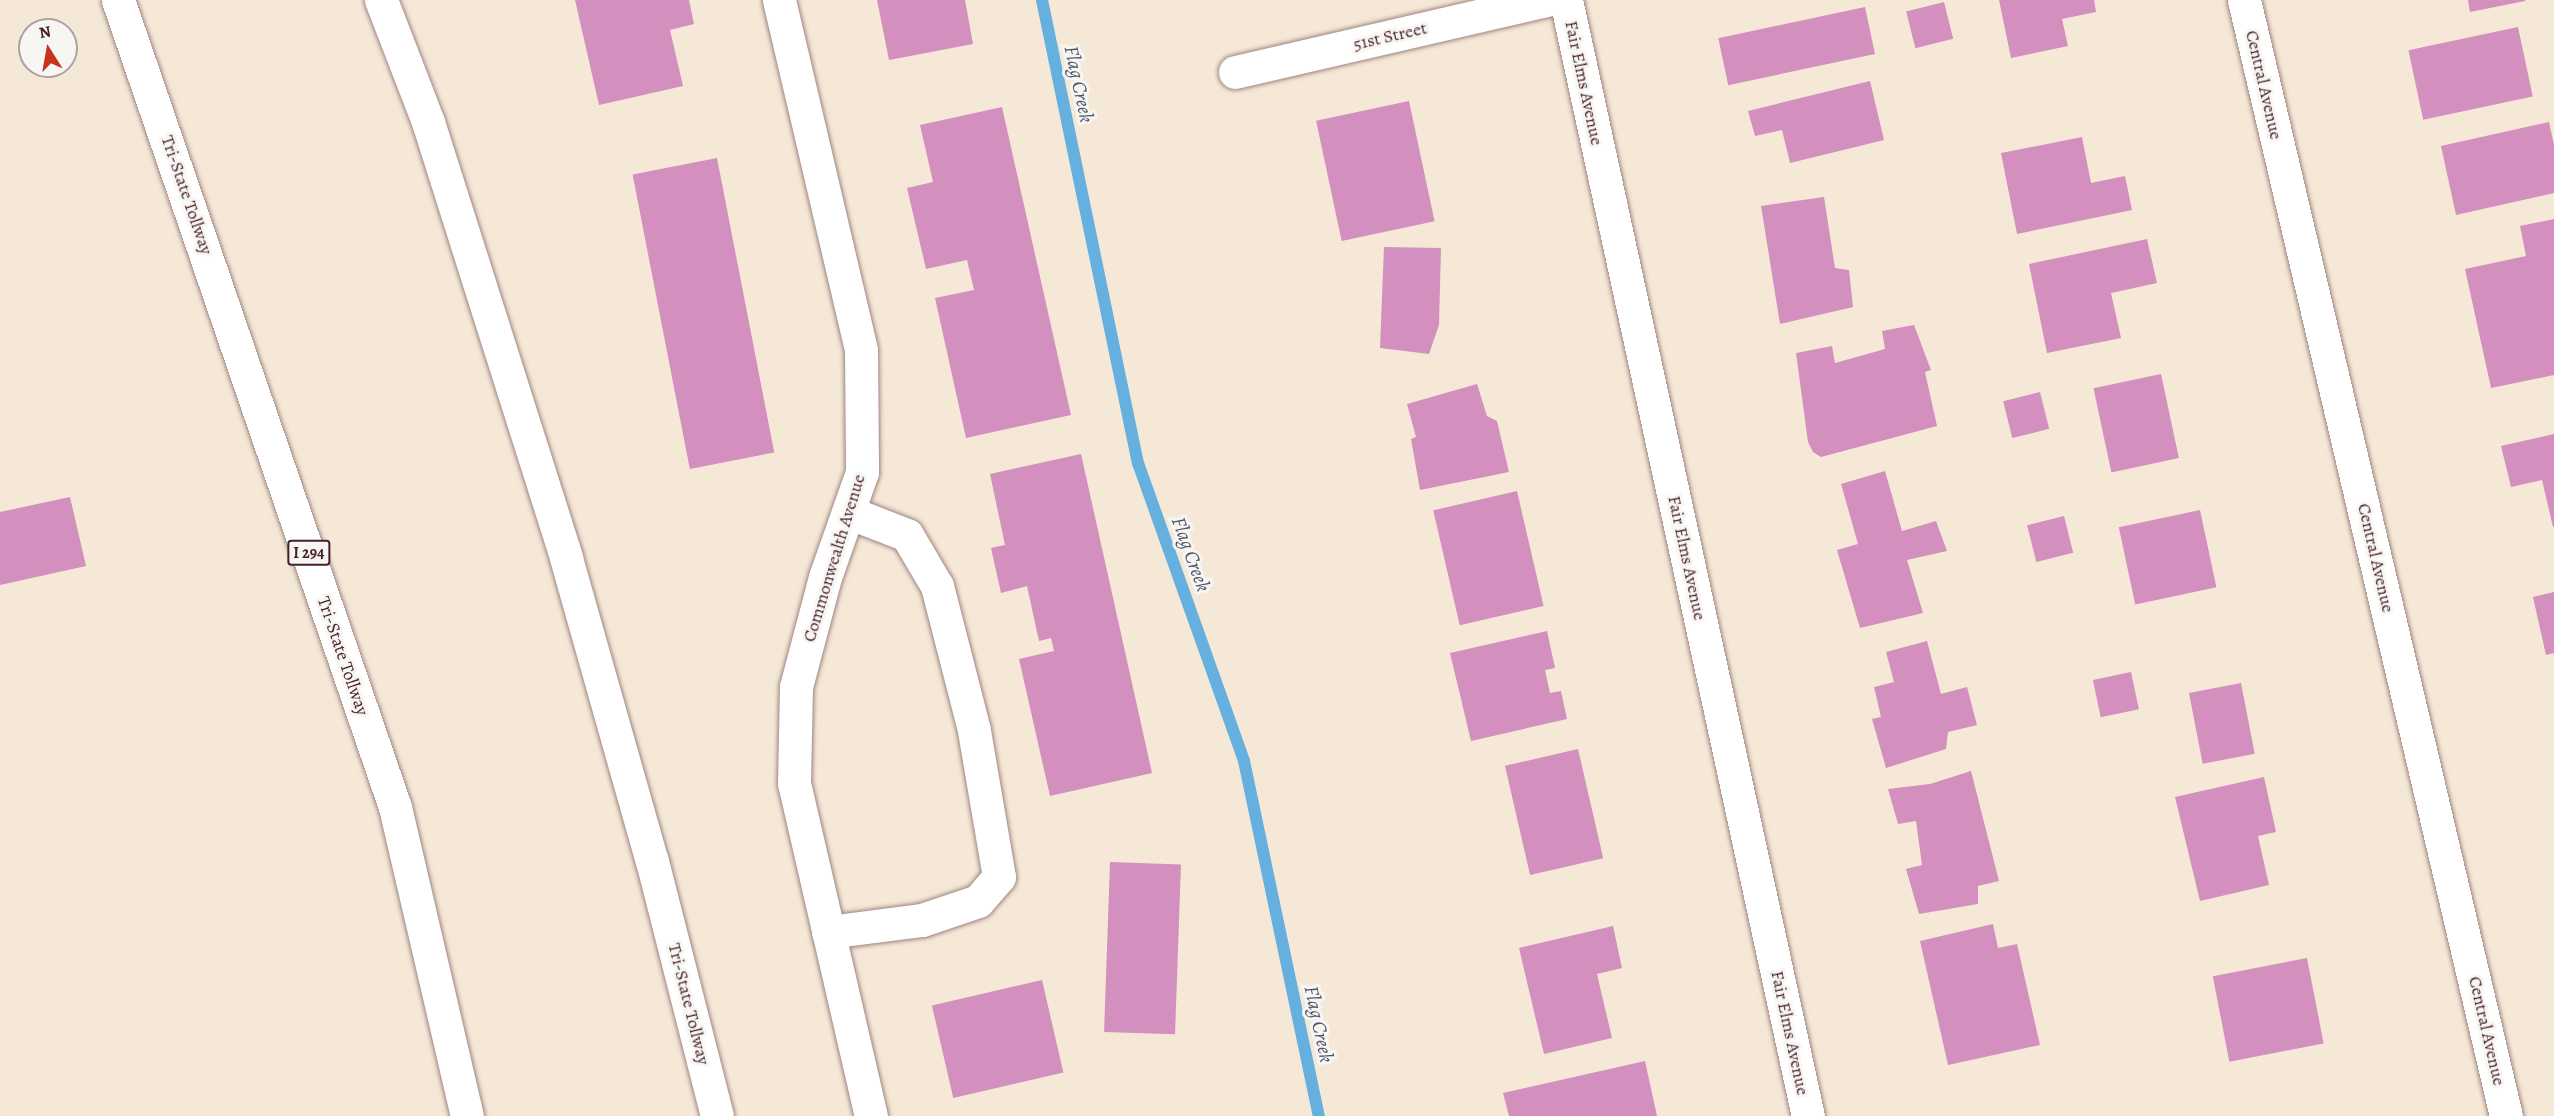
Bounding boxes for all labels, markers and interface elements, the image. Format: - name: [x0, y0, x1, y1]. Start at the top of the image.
- street label: 51st Street: [1351, 17, 1429, 55]
- north arrow: [18, 18, 78, 78]
- street label: Fair Elms Avenue: [1560, 19, 1608, 147]
- text: N: [37, 20, 53, 44]
- street label: Central Avenue: [2241, 28, 2287, 142]
- water label: Flag Creek: [1059, 43, 1099, 125]
- street label: Tri-State Tollway: [157, 133, 217, 257]
- street label: Commonwealth Avenue: [798, 472, 870, 644]
- street label: Fair Elms Avenue: [1663, 494, 1711, 622]
- street label: Central Avenue: [2353, 501, 2399, 615]
- water label: Flag Creek: [1166, 513, 1216, 595]
- road number: I 294: [286, 540, 332, 566]
- street label: Tri-State Tollway: [313, 594, 373, 718]
- street label: Tri-State Tollway: [663, 941, 715, 1067]
- street label: Fair Elms Avenue: [1766, 969, 1814, 1097]
- street label: Central Avenue: [2464, 974, 2510, 1088]
- water label: Flag Creek: [1299, 983, 1339, 1065]

